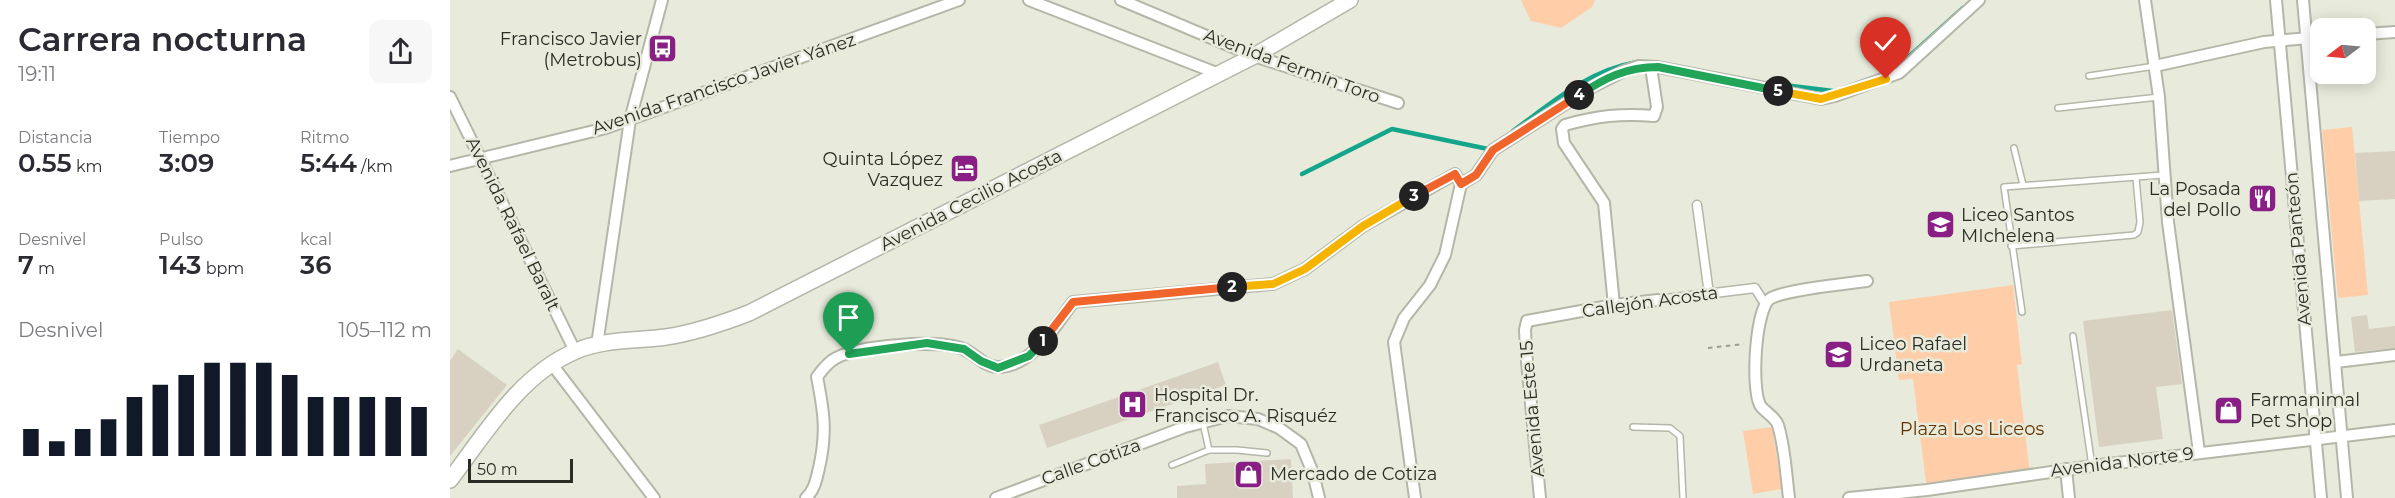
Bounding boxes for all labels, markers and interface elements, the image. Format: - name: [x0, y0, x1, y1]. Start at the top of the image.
- pin: [1860, 17, 1911, 79]
- north arrow: [2310, 18, 2376, 84]
- map controls: [2310, 18, 2376, 84]
- text: Carrera nocturna: [18, 19, 307, 59]
- button: share: [369, 20, 432, 83]
- street label: Avenida Fermín Toro: [1201, 24, 1383, 108]
- icon: check: [1869, 26, 1902, 59]
- place label: Francisco Javier (Metrobus): [500, 28, 642, 71]
- street label: Avenida Francisco Javier Yánez: [589, 28, 859, 140]
- bus stop icon: Francisco Javier (Metrobus): [647, 33, 679, 65]
- text: 19:11: [18, 62, 56, 86]
- pin: 5: [1763, 76, 1793, 106]
- pin: 4: [1564, 80, 1594, 110]
- text: 5: [1773, 81, 1783, 100]
- text: 4: [1573, 85, 1585, 104]
- text: Distancia: [18, 128, 92, 147]
- text: Tiempo: [159, 128, 220, 147]
- text: Ritmo: [300, 128, 349, 147]
- street label: Avenida Rafael Baralt: [461, 133, 565, 315]
- street label: Avenida Cecilio Acosta: [876, 144, 1066, 256]
- text: 0.55: [18, 147, 72, 179]
- text: 3:09: [159, 147, 214, 179]
- text: 5:44: [300, 147, 357, 179]
- place label: Quinta López Vazquez: [823, 148, 943, 191]
- hotel icon: Quinta López Vazquez: [948, 153, 980, 185]
- text: km: [72, 157, 102, 176]
- text: /km: [357, 157, 393, 176]
- street label: Avenida Panteón: [2280, 171, 2316, 327]
- place label: La Posada del Pollo: [2149, 178, 2241, 221]
- pin: 3: [1399, 181, 1429, 211]
- restaurant icon: La Posada del Pollo: [2246, 183, 2278, 215]
- text: 3: [1409, 186, 1419, 205]
- place label: Liceo Santos MIchelena: [1961, 204, 2074, 247]
- school or university icon: Liceo Santos MIchelena: [1924, 209, 1956, 241]
- text: Desnivel: [18, 230, 86, 249]
- text: Pulso: [159, 230, 203, 249]
- text: kcal: [300, 230, 332, 249]
- text: 7: [18, 249, 34, 281]
- text: 143: [159, 249, 201, 281]
- text: 36: [300, 249, 331, 281]
- text: m: [34, 259, 55, 278]
- text: bpm: [201, 259, 244, 278]
- pin: 2: [1217, 272, 1247, 302]
- text: 2: [1227, 277, 1237, 296]
- street label: Callejón Acosta: [1581, 282, 1719, 322]
- pin: [823, 292, 874, 354]
- icon: arrive: [832, 301, 865, 334]
- text: Desnivel: [18, 318, 103, 342]
- text: 105–112 m: [338, 318, 432, 342]
- pin: 1: [1028, 326, 1058, 356]
- text: 1: [1040, 331, 1046, 350]
- place label: Liceo Rafael Urdaneta: [1859, 333, 1967, 376]
- school or university icon: Liceo Rafael Urdaneta: [1822, 338, 1854, 370]
- street label: Avenida Este 15: [1515, 340, 1549, 478]
- place label: Hospital Dr. Francisco A. Risquéz: [1154, 384, 1337, 427]
- hospital icon: Hospital Dr. Francisco A. Risquéz: [1117, 389, 1149, 421]
- place label: Farmanimal Pet Shop: [2250, 389, 2360, 432]
- shop icon: Farmanimal Pet Shop: [2213, 394, 2245, 426]
- park label: Plaza Los Liceos: [1900, 418, 2044, 440]
- street label: Calle Cotiza: [1038, 434, 1144, 490]
- street label: Avenida Norte 9: [2049, 442, 2195, 482]
- scale bar: [468, 456, 573, 484]
- shop icon: Mercado de Cotiza: [1233, 458, 1265, 490]
- text: 50 m: [477, 460, 518, 479]
- place label: Mercado de Cotiza: [1270, 463, 1437, 485]

